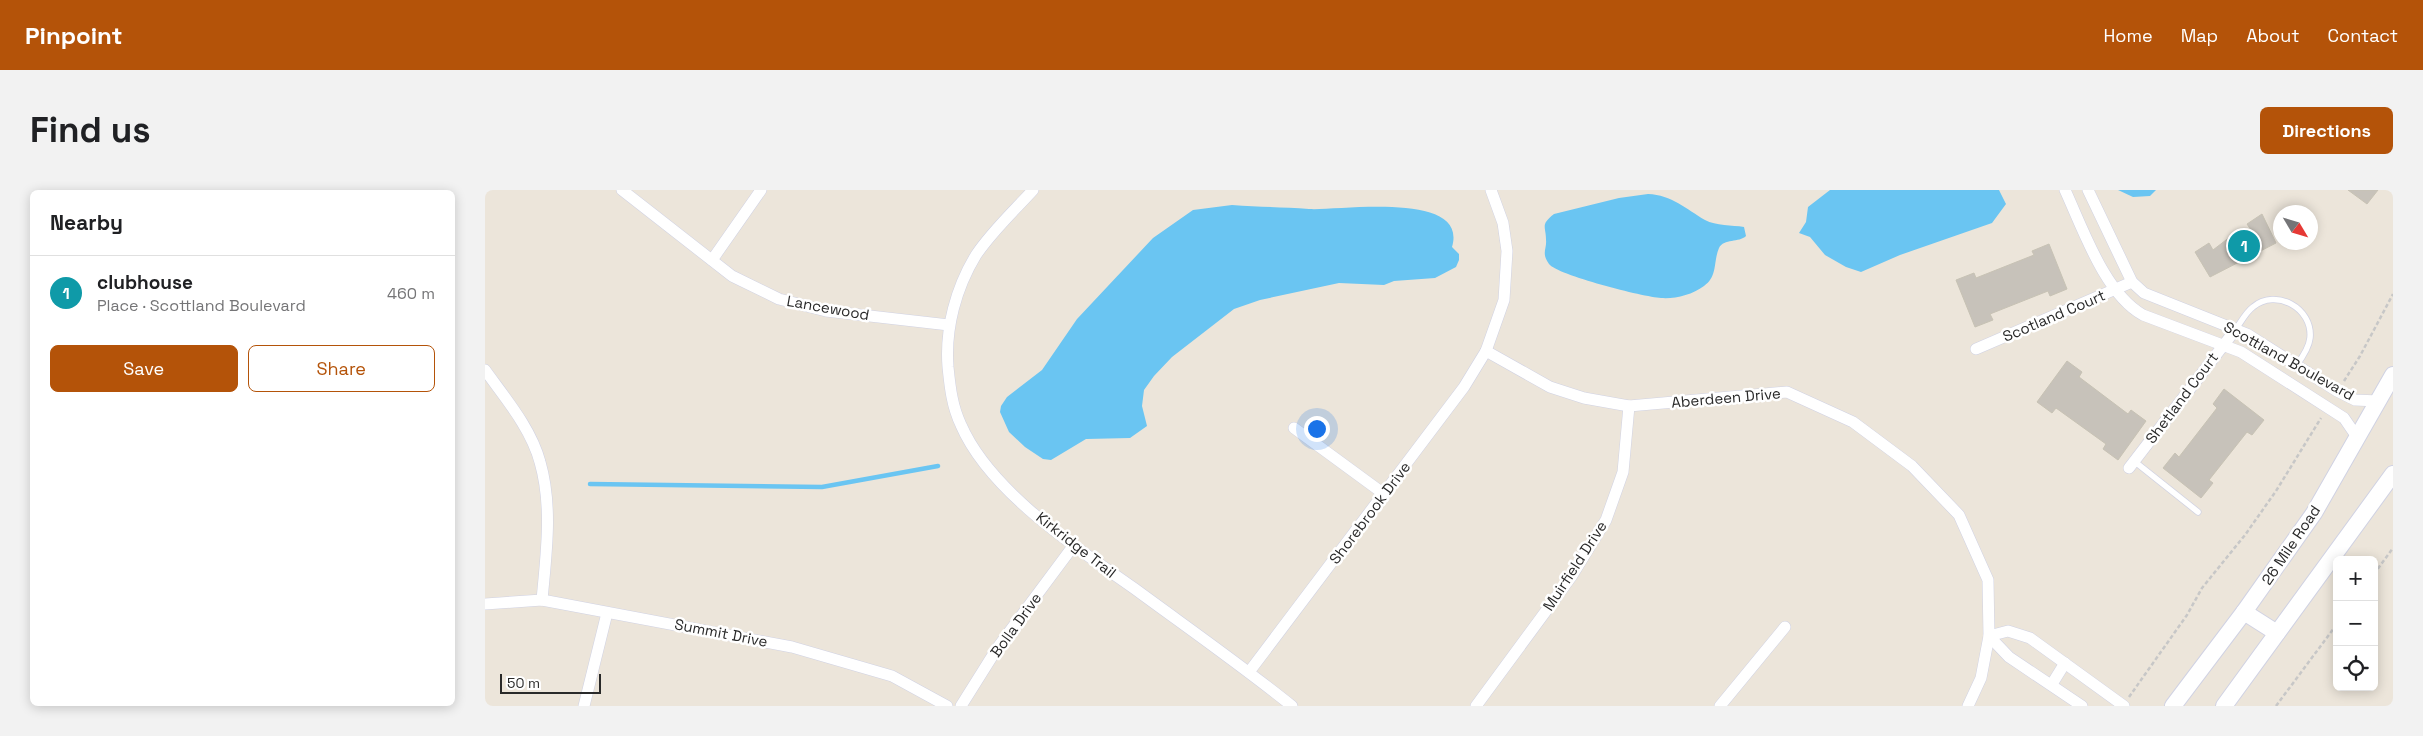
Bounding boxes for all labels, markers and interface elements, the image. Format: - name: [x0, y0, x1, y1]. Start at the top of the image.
- text: Pinpoint: [25, 20, 122, 51]
- text: Home: [2104, 24, 2153, 47]
- text: Map: [2181, 24, 2218, 47]
- text: About: [2246, 24, 2300, 47]
- text: Contact: [2328, 24, 2398, 47]
- button: Directions: [2260, 107, 2393, 154]
- text: Find us: [30, 108, 151, 152]
- north arrow: [2273, 205, 2318, 250]
- text: Nearby: [50, 209, 123, 236]
- pin: 1: [2228, 227, 2260, 265]
- text: clubhouse: [97, 270, 193, 295]
- text: 1: [62, 283, 70, 304]
- text: 460 m: [387, 283, 435, 304]
- street label: Scotland Court: [2000, 285, 2108, 346]
- street label: Lancewood: [785, 291, 871, 324]
- text: Place · Scottland Boulevard: [97, 295, 306, 316]
- street label: Scottland Boulevard: [2221, 317, 2358, 404]
- button: Save: [50, 345, 238, 392]
- button: Share: [248, 345, 435, 392]
- street label: Shetland Court: [2141, 348, 2222, 447]
- street label: Aberdeen Drive: [1670, 383, 1782, 412]
- your location: [1304, 416, 1330, 442]
- street label: Shorebrook Drive: [1325, 458, 1414, 568]
- street label: 26 Mile Road: [2257, 501, 2324, 588]
- street label: Kirkridge Trail: [1032, 507, 1120, 582]
- street label: Muirfield Drive: [1538, 517, 1611, 614]
- map controls: [2333, 556, 2378, 691]
- button: +: [2333, 556, 2378, 601]
- street label: Bolla Drive: [986, 589, 1045, 661]
- button: −: [2333, 601, 2378, 646]
- street label: Summit Drive: [673, 614, 769, 651]
- button: locate: [2333, 646, 2378, 691]
- scale bar: [500, 671, 601, 694]
- text: 50 m: [507, 674, 540, 692]

